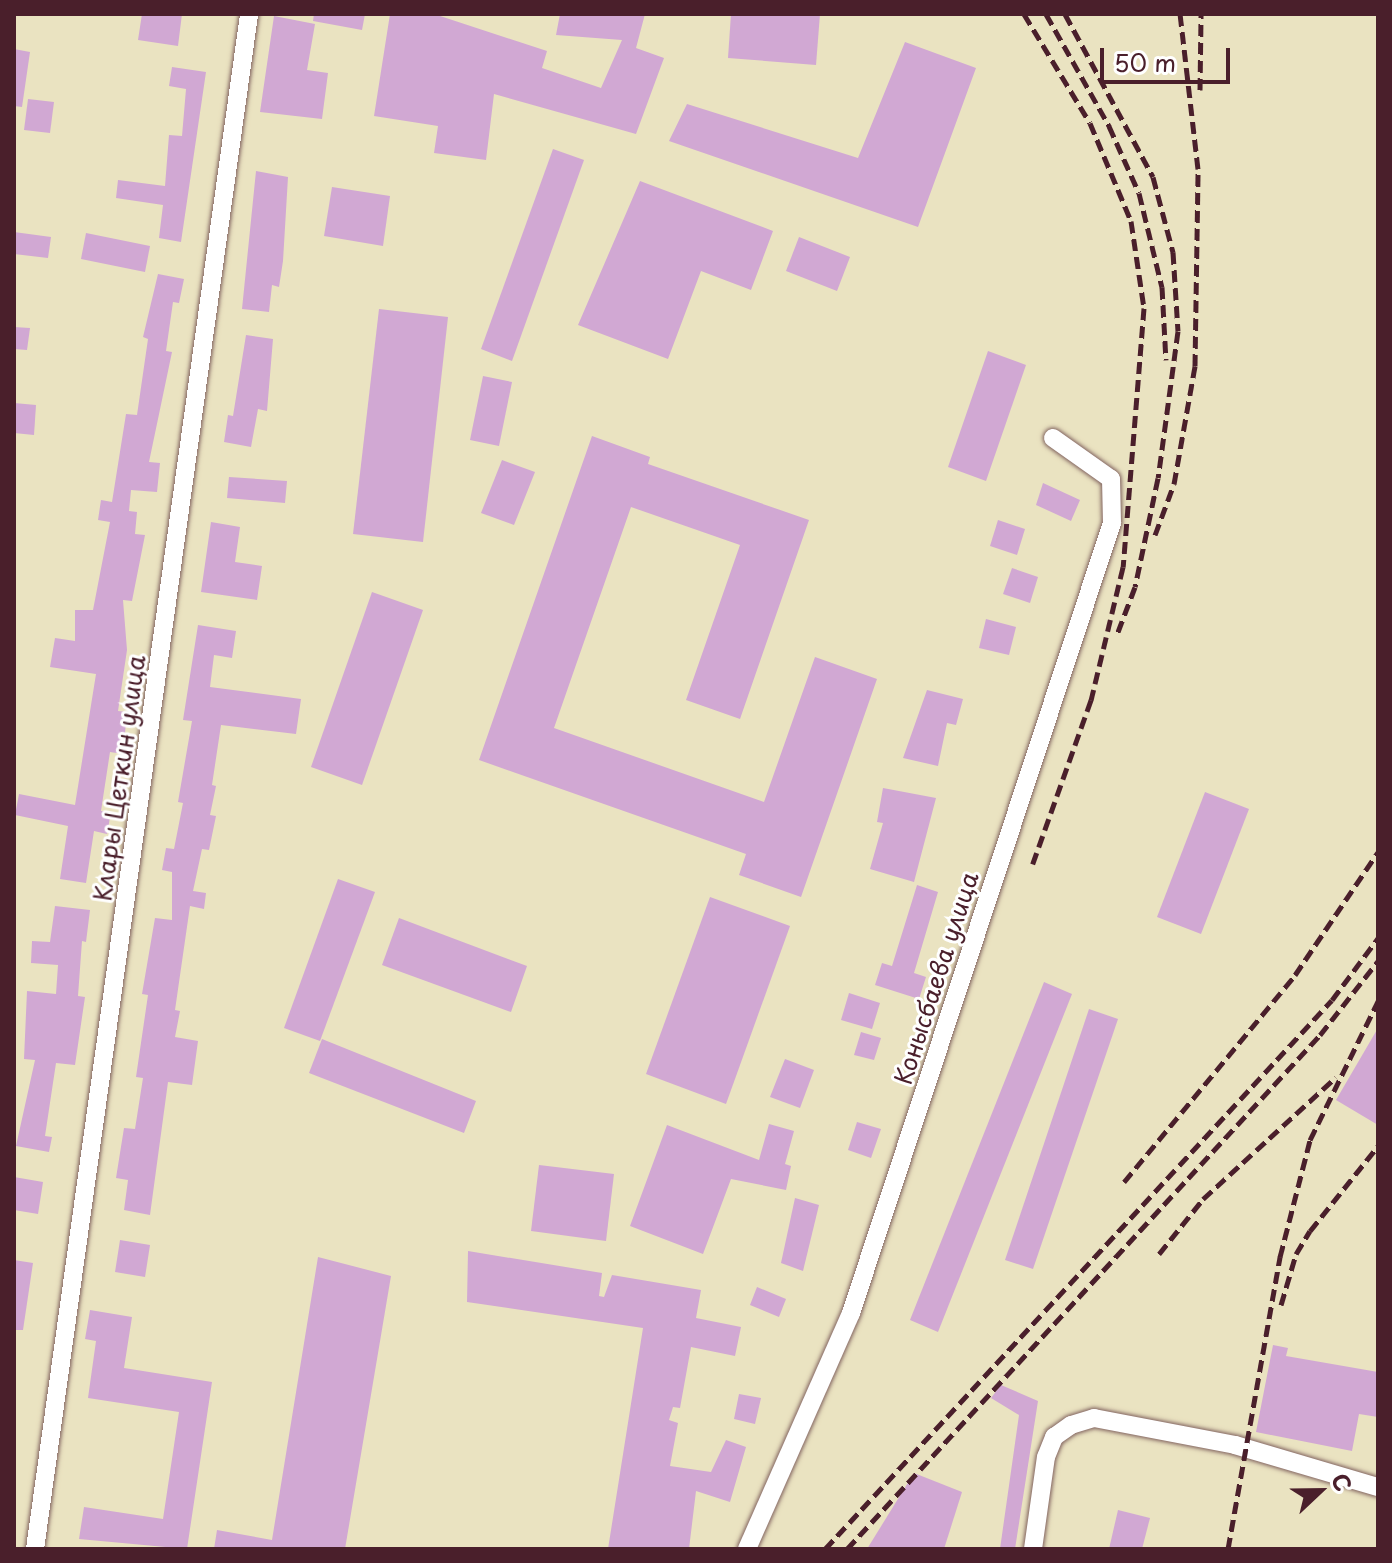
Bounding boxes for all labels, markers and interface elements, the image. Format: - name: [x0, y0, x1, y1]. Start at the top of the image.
- scale bar: [1104, 32, 1234, 82]
- text: 50 m: [1114, 44, 1176, 80]
- street label: Клары Цеткин улица: [87, 653, 151, 903]
- street label: Конысбаева улица: [888, 868, 984, 1088]
- north arrow: [1280, 1451, 1360, 1531]
- text: С: [1324, 1468, 1361, 1496]

